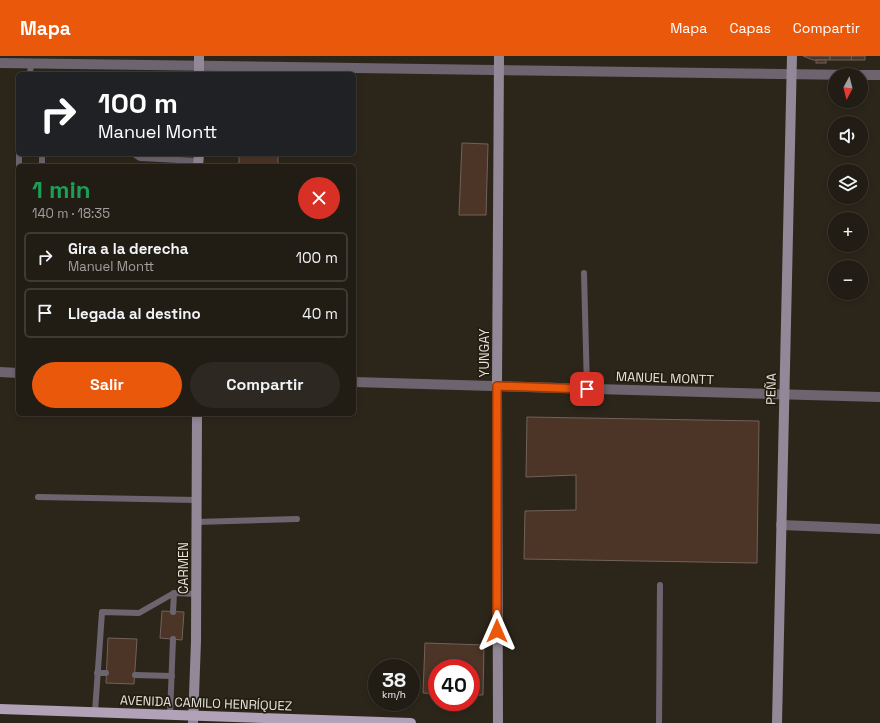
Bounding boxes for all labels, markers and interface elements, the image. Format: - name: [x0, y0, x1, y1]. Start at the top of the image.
- text: Mapa: [20, 16, 71, 41]
- text: Mapa: [670, 19, 707, 37]
- text: Capas: [729, 19, 771, 37]
- text: Compartir: [793, 19, 860, 37]
- north arrow: [828, 68, 868, 108]
- map controls: [828, 68, 868, 300]
- text: 100 m: [98, 85, 178, 121]
- icon: right: [32, 88, 84, 140]
- button: sound: [828, 116, 868, 156]
- text: Manuel Montt: [98, 120, 217, 143]
- button: layers: [828, 164, 868, 204]
- text: 1 min: [32, 174, 91, 205]
- button: close: [298, 177, 340, 219]
- text: 140 m · 18:35: [32, 205, 110, 222]
- button: +: [828, 212, 868, 252]
- text: Gira a la derecha: [68, 239, 188, 258]
- icon: right: [34, 246, 56, 268]
- text: 100 m: [296, 248, 338, 267]
- text: Manuel Montt: [68, 258, 154, 275]
- button: −: [828, 260, 868, 300]
- icon: arrive: [34, 302, 56, 324]
- text: Llegada al destino: [68, 304, 201, 323]
- text: 40 m: [302, 304, 338, 323]
- street label: YUNGAY: [476, 328, 493, 377]
- button: Salir: [32, 362, 182, 408]
- button: Compartir: [190, 362, 340, 408]
- street label: MANUEL MONTT: [616, 368, 715, 388]
- pin: [570, 372, 604, 406]
- street label: PEÑA: [762, 373, 780, 405]
- icon: arrive: [576, 378, 598, 400]
- street label: CARMEN: [175, 542, 192, 594]
- position arrow: [476, 610, 518, 652]
- speed limit sign: 40: [428, 659, 480, 711]
- text: 38: [382, 667, 406, 693]
- text: km/h: [382, 688, 406, 701]
- street label: AVENIDA CAMILO HENRÍQUEZ: [120, 691, 292, 715]

